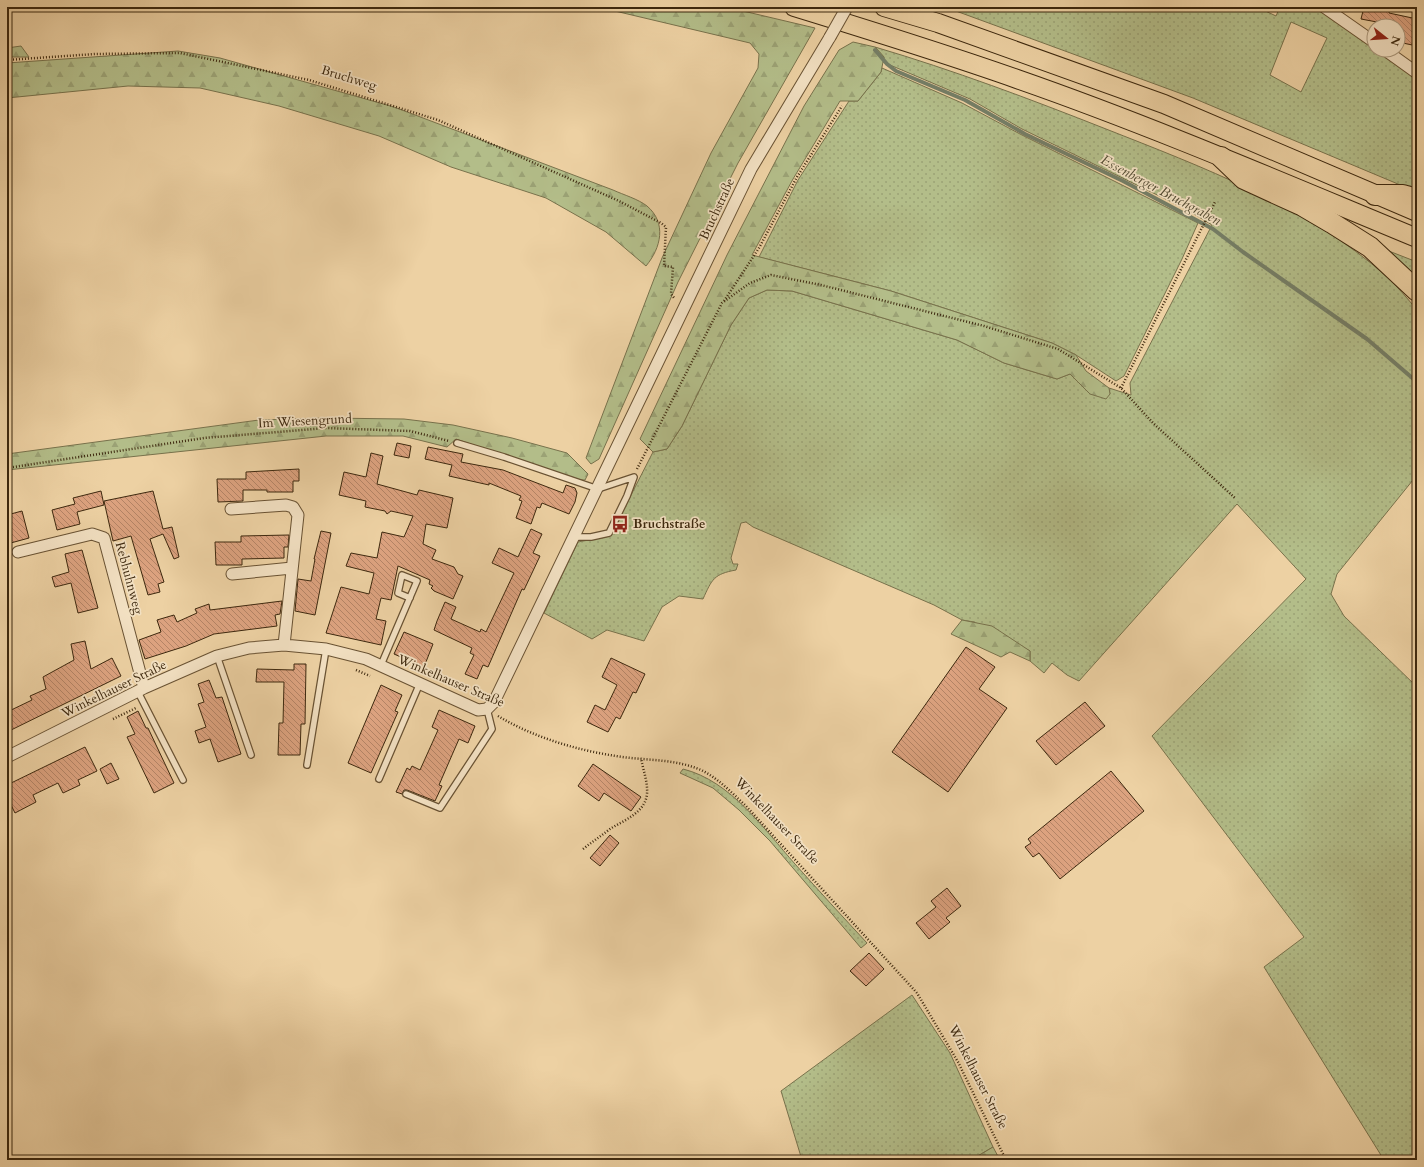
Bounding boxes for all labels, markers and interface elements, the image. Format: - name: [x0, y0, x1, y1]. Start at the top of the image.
- north arrow: [1366, 18, 1406, 58]
- text: N: [1386, 34, 1404, 48]
- street label: Bruchweg: [319, 61, 380, 95]
- water label: Essenberger Bruchgraben: [1098, 150, 1225, 230]
- street label: Bruchstraße: [695, 175, 739, 243]
- street label: Im Wiesengrund: [258, 410, 352, 432]
- bus stop icon: Bruchstraße: [610, 514, 630, 534]
- place label: Bruchstraße: [633, 515, 705, 533]
- street label: Rebhuhnweg: [111, 540, 147, 617]
- street label: Winkelhauser Straße: [394, 650, 507, 712]
- street label: Winkelhauser Straße: [58, 656, 170, 723]
- street label: Winkelhauser Straße: [730, 773, 823, 869]
- street label: Winkelhauser Straße: [944, 1021, 1012, 1132]

